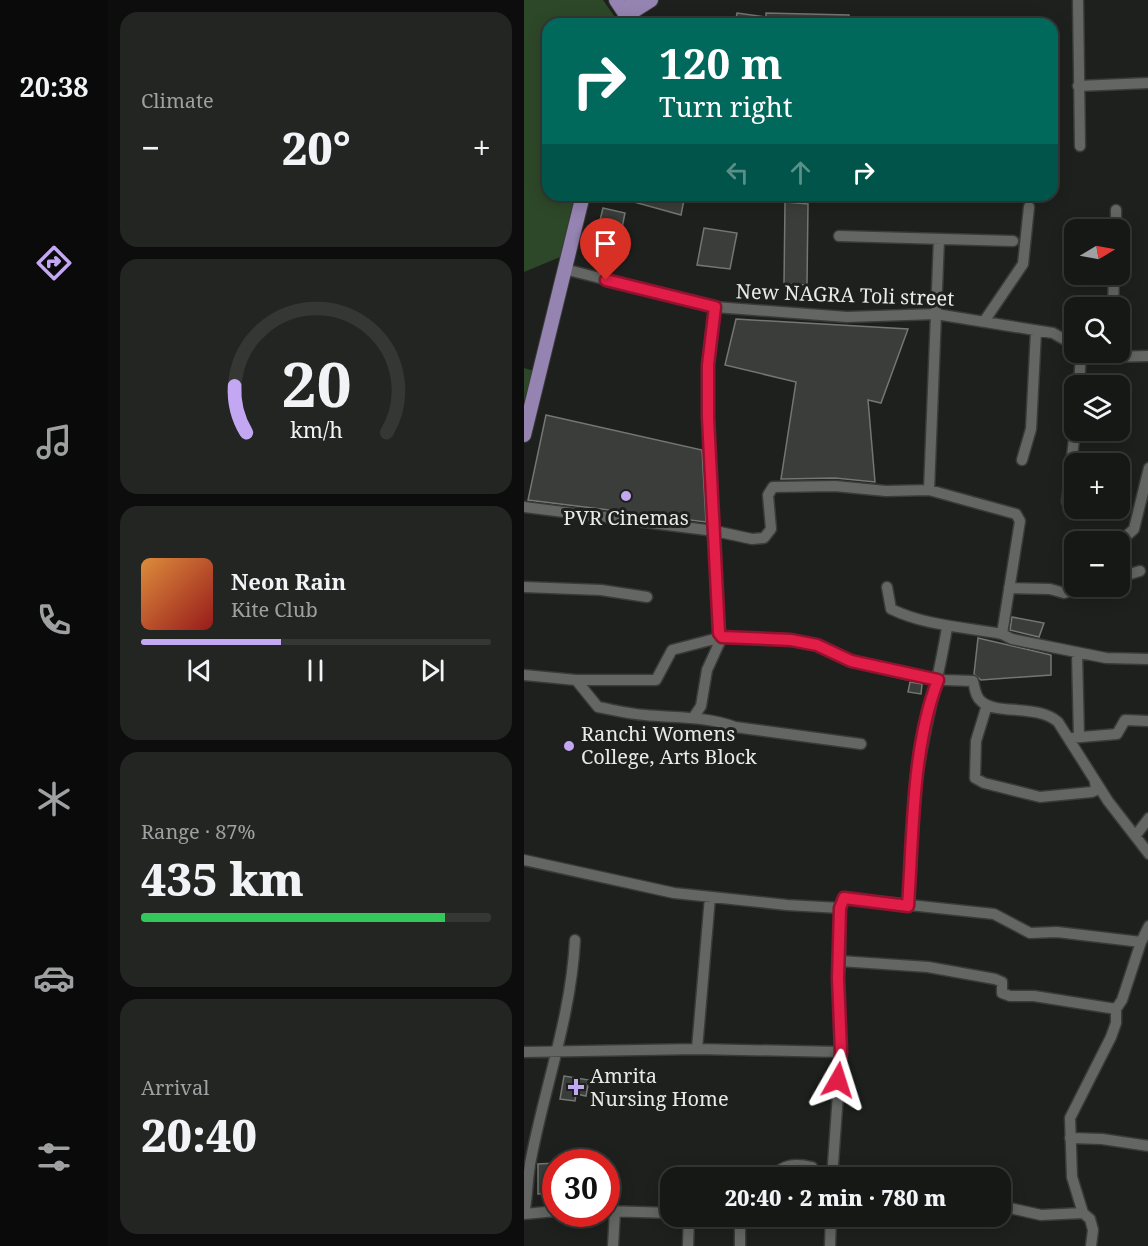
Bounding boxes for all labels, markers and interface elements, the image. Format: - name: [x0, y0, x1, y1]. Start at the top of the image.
- text: 120 m: [659, 34, 783, 91]
- icon: right: [560, 42, 638, 120]
- text: 20:38: [19, 68, 89, 105]
- text: Climate: [141, 87, 214, 114]
- text: Turn right: [659, 88, 792, 125]
- text: 20°: [282, 117, 351, 178]
- text: −: [141, 125, 160, 170]
- text: +: [473, 125, 491, 170]
- icon: left: [721, 156, 754, 189]
- icon: ahead: [784, 156, 817, 189]
- icon: right: [847, 156, 880, 189]
- pin: [580, 218, 631, 280]
- north arrow: [1064, 219, 1130, 285]
- map controls: [1064, 219, 1130, 597]
- icon: arrive: [589, 227, 622, 260]
- icon: directions: [33, 242, 75, 284]
- street label: New NAGRA Toli street: [735, 277, 955, 312]
- button: search: [1064, 297, 1130, 363]
- text: 20: [281, 340, 351, 425]
- button: layers: [1064, 375, 1130, 441]
- text: km/h: [290, 416, 343, 445]
- icon: music: [33, 421, 75, 463]
- button: +: [1064, 453, 1130, 519]
- marker: PVR Cinemas: [619, 489, 633, 503]
- place label: PVR Cinemas: [563, 504, 689, 531]
- button: −: [1064, 531, 1130, 597]
- text: Neon Rain: [231, 566, 346, 596]
- text: Kite Club: [231, 596, 318, 623]
- icon: phone: [33, 599, 75, 641]
- icon: previous: [183, 654, 216, 687]
- icon: pause: [299, 654, 332, 687]
- icon: next: [416, 654, 449, 687]
- place label: Ranchi Womens College, Arts Block: [581, 720, 757, 770]
- marker: Ranchi Womens College, Arts Block: [562, 739, 576, 753]
- icon: climate: [33, 778, 75, 820]
- text: Range · 87%: [141, 818, 255, 845]
- text: 435 km: [141, 848, 304, 909]
- icon: car: [33, 957, 75, 999]
- position arrow: [806, 1048, 870, 1112]
- place label: Amrita Nursing Home: [590, 1062, 729, 1112]
- text: Arrival: [141, 1074, 209, 1101]
- marker: Amrita Nursing Home: [567, 1078, 585, 1096]
- text: 20:40: [141, 1104, 257, 1165]
- icon: filters: [33, 1136, 75, 1178]
- speed limit sign: 30: [542, 1149, 620, 1227]
- text: 20:40 · 2 min · 780 m: [725, 1182, 946, 1212]

